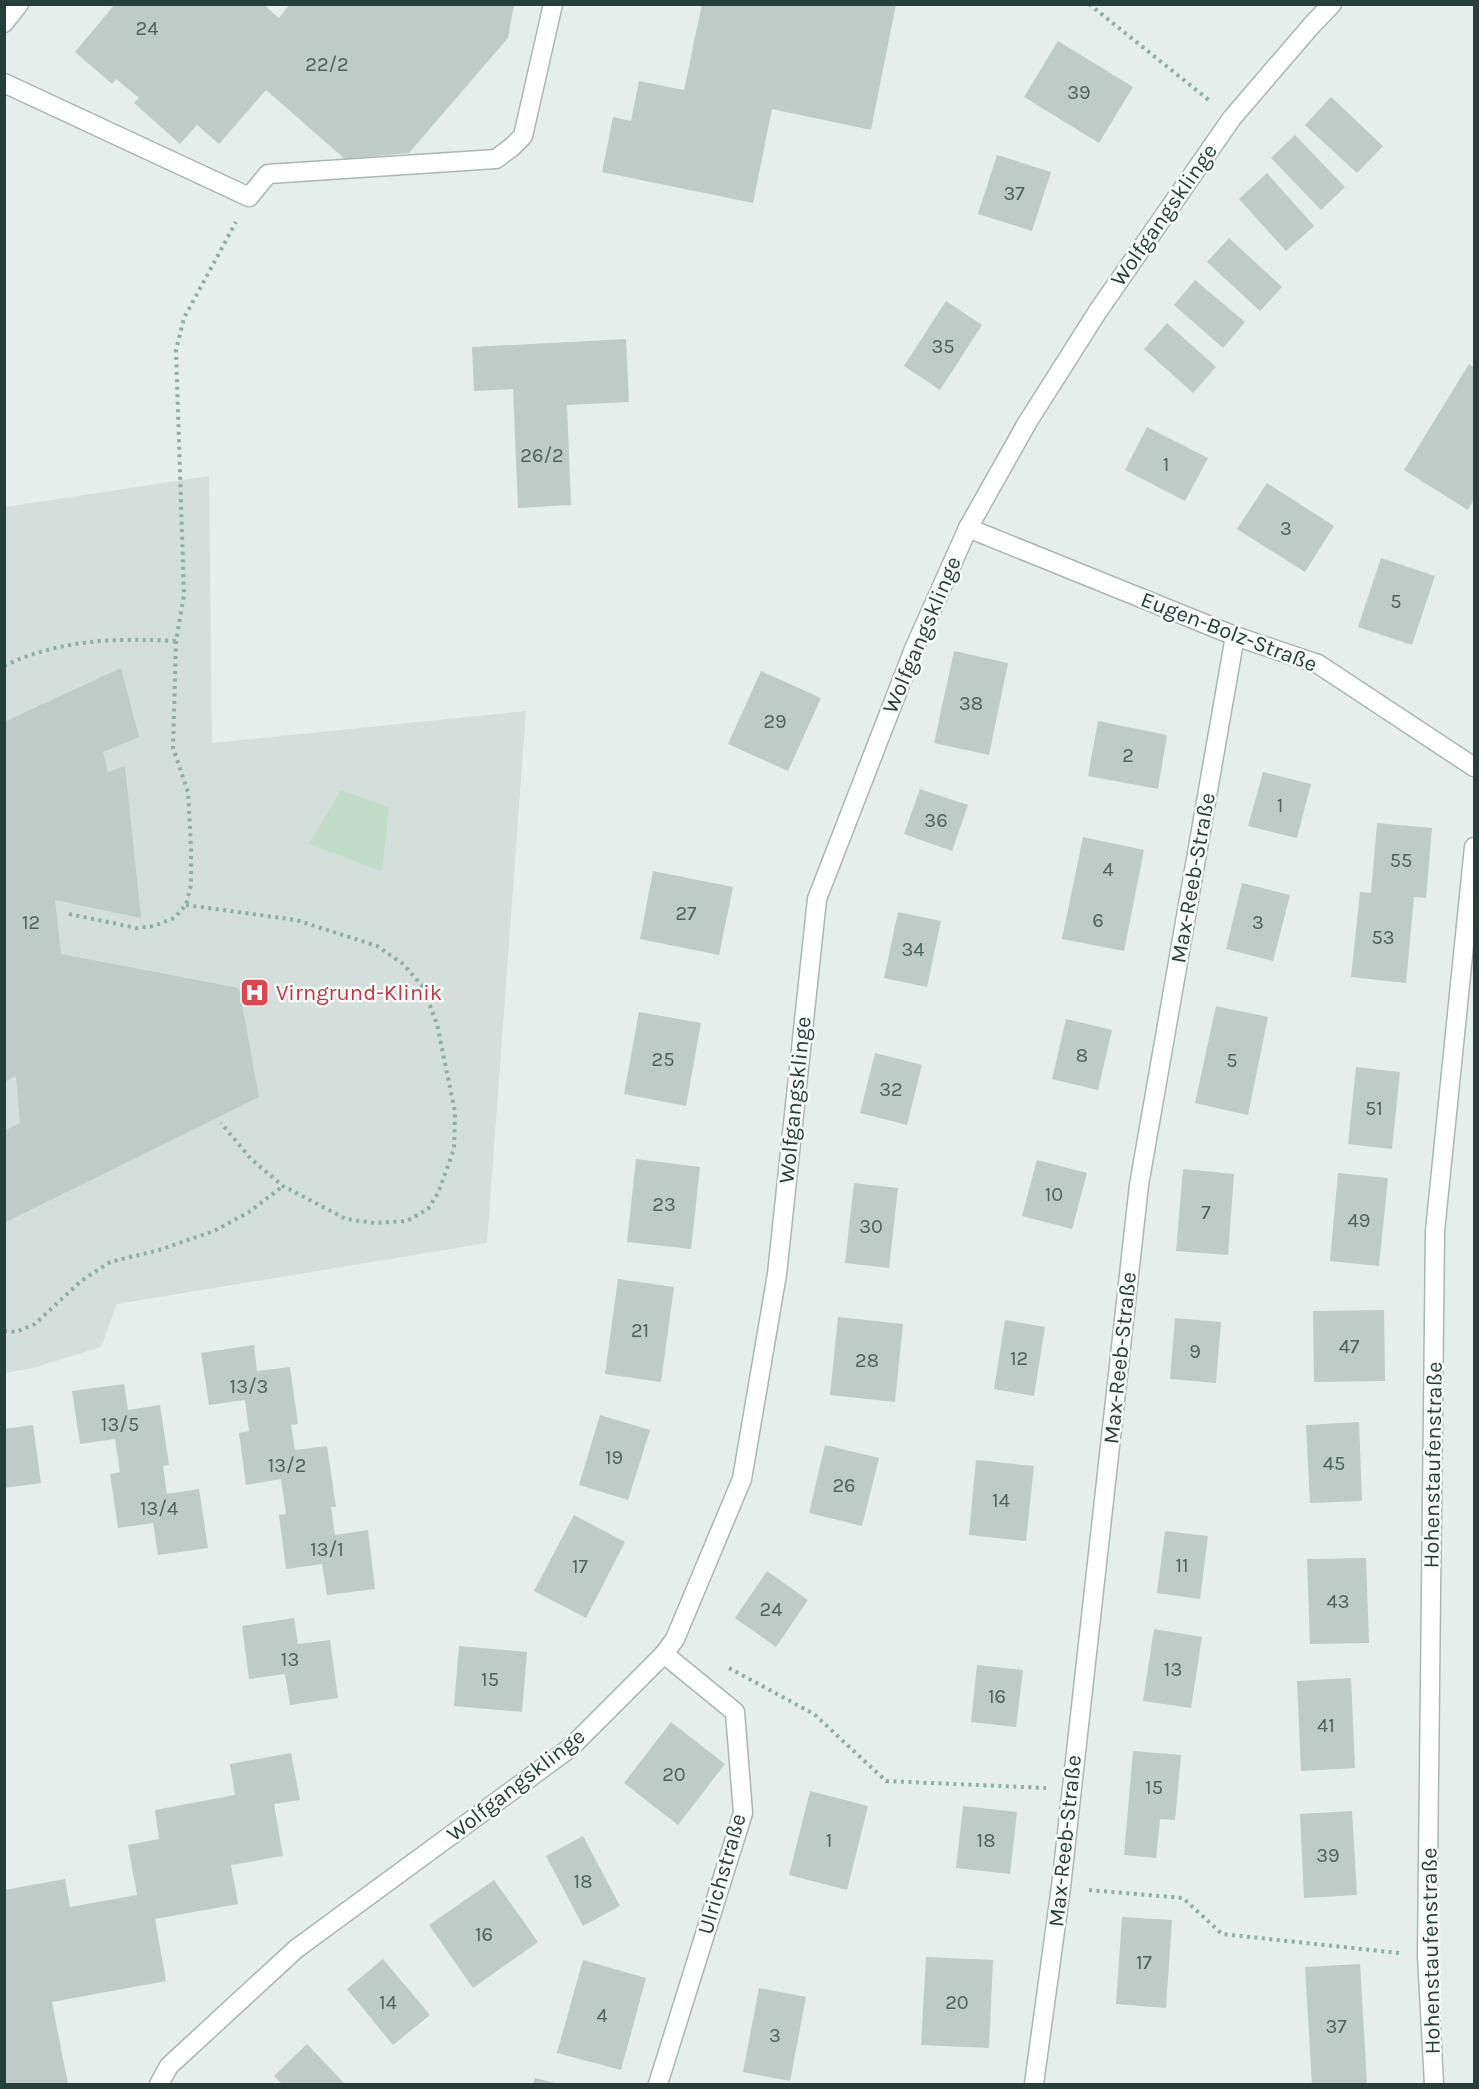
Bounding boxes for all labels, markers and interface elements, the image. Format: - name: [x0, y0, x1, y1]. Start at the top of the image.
- house number: 24: [136, 17, 158, 40]
- house number: 22/2: [305, 53, 349, 76]
- house number: 39: [1067, 81, 1091, 104]
- street label: Wolfgangsklinge: [1105, 139, 1223, 291]
- house number: 37: [1003, 182, 1025, 205]
- house number: 35: [931, 335, 955, 358]
- house number: 26/2: [520, 444, 564, 467]
- house number: 1: [1163, 453, 1169, 476]
- house number: 3: [1280, 517, 1292, 540]
- street label: Wolfgangsklinge: [877, 553, 967, 717]
- street label: Eugen-Bolz-Straße: [1137, 586, 1321, 678]
- house number: 5: [1390, 590, 1402, 613]
- house number: 38: [959, 692, 983, 715]
- house number: 29: [763, 710, 787, 733]
- house number: 2: [1122, 744, 1134, 767]
- street label: Max-Reeb-Straße: [1165, 791, 1221, 965]
- house number: 1: [1277, 794, 1283, 817]
- house number: 36: [924, 809, 948, 832]
- house number: 55: [1390, 849, 1412, 872]
- house number: 4: [1102, 858, 1114, 881]
- house number: 27: [676, 902, 697, 925]
- house number: 6: [1092, 909, 1104, 932]
- house number: 12: [22, 911, 40, 934]
- house number: 3: [1252, 911, 1264, 934]
- house number: 53: [1371, 926, 1395, 949]
- house number: 34: [902, 938, 924, 961]
- hospital icon: Virngrund-Klinik: [239, 977, 271, 1009]
- place label: Virngrund-Klinik: [276, 980, 442, 1006]
- street label: Wolfgangsklinge: [773, 1015, 817, 1185]
- house number: 8: [1076, 1044, 1088, 1067]
- house number: 25: [652, 1048, 674, 1071]
- house number: 5: [1226, 1049, 1238, 1072]
- house number: 32: [879, 1078, 903, 1101]
- house number: 51: [1365, 1097, 1383, 1120]
- house number: 10: [1045, 1183, 1063, 1206]
- house number: 23: [652, 1193, 676, 1216]
- house number: 7: [1201, 1201, 1211, 1224]
- house number: 49: [1348, 1209, 1370, 1232]
- house number: 30: [859, 1215, 883, 1238]
- street label: Max-Reeb-Straße: [1098, 1271, 1142, 1445]
- house number: 21: [631, 1319, 649, 1342]
- house number: 47: [1339, 1335, 1360, 1358]
- house number: 9: [1189, 1340, 1201, 1363]
- house number: 12: [1010, 1347, 1028, 1370]
- house number: 28: [855, 1349, 879, 1372]
- street label: Hohenstaufenstraße: [1418, 1361, 1448, 1569]
- house number: 13/3: [230, 1375, 268, 1398]
- house number: 13/5: [101, 1413, 139, 1436]
- house number: 19: [605, 1446, 623, 1469]
- house number: 45: [1323, 1452, 1345, 1475]
- house number: 13/2: [268, 1454, 306, 1477]
- house number: 26: [832, 1474, 856, 1497]
- house number: 14: [992, 1489, 1010, 1512]
- house number: 13/4: [140, 1497, 178, 1520]
- house number: 13/1: [310, 1538, 344, 1561]
- house number: 11: [1175, 1554, 1189, 1577]
- house number: 17: [572, 1555, 589, 1578]
- house number: 43: [1327, 1590, 1349, 1613]
- house number: 24: [760, 1598, 782, 1621]
- house number: 13: [281, 1648, 299, 1671]
- house number: 13: [1164, 1658, 1182, 1681]
- house number: 15: [481, 1668, 499, 1691]
- house number: 16: [988, 1685, 1006, 1708]
- house number: 41: [1317, 1714, 1335, 1737]
- street label: Wolfgangsklinge: [442, 1723, 590, 1847]
- street label: Max-Reeb-Straße: [1043, 1754, 1087, 1928]
- house number: 20: [662, 1763, 686, 1786]
- house number: 15: [1145, 1776, 1163, 1799]
- street label: Ulrichstraße: [692, 1811, 752, 1937]
- house number: 1: [826, 1829, 832, 1852]
- house number: 18: [977, 1829, 995, 1852]
- house number: 39: [1316, 1844, 1340, 1867]
- street label: Hohenstaufenstraße: [1416, 1847, 1446, 2055]
- house number: 18: [574, 1870, 592, 1893]
- house number: 16: [475, 1923, 493, 1946]
- house number: 17: [1136, 1951, 1153, 1974]
- house number: 14: [379, 1991, 397, 2014]
- house number: 20: [945, 1991, 969, 2014]
- house number: 4: [596, 2004, 608, 2027]
- house number: 37: [1325, 2015, 1347, 2038]
- house number: 3: [769, 2024, 781, 2047]

